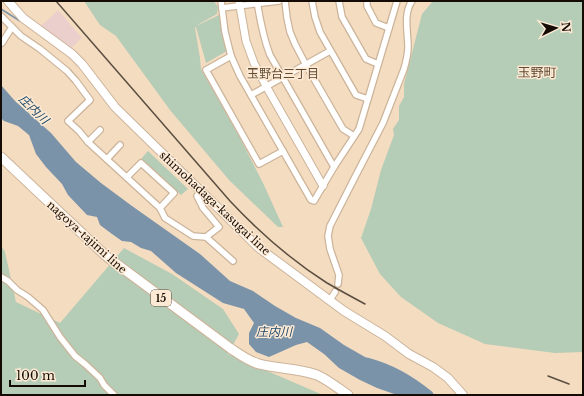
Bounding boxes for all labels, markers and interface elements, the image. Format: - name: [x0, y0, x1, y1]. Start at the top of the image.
- north arrow: [536, 8, 576, 48]
- text: N: [559, 21, 573, 34]
- district label: 玉野町: [517, 64, 557, 81]
- district label: 玉野台三丁目: [247, 66, 319, 81]
- water label: 庄内川: [16, 91, 54, 128]
- street label: shimohadaga-kasugai line: [157, 148, 273, 258]
- street label: nagoya-tajimi line: [44, 197, 130, 277]
- road number: 15: [151, 290, 171, 306]
- water label: 庄内川: [256, 324, 294, 339]
- scale bar: [10, 362, 85, 388]
- text: 100 m: [16, 368, 55, 383]

